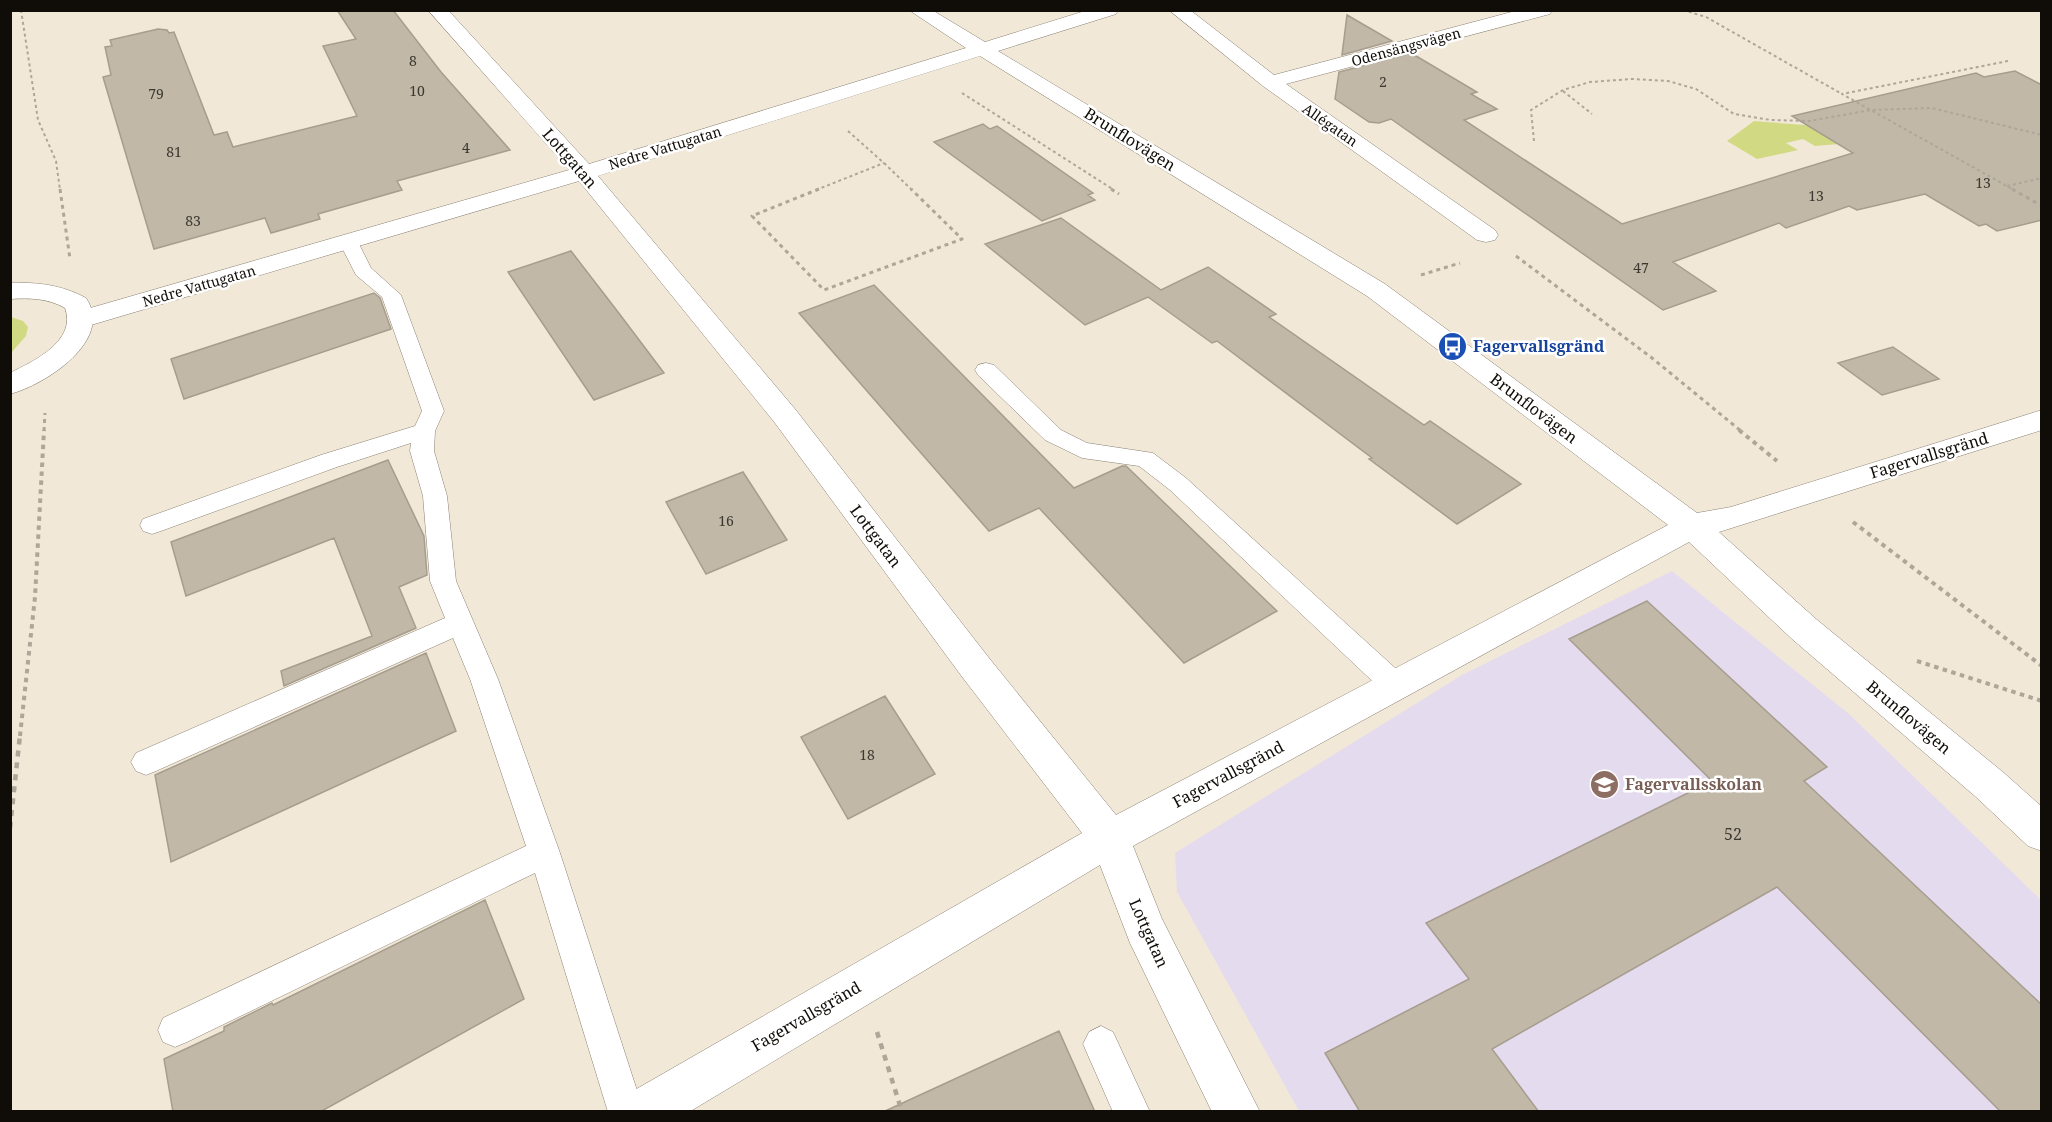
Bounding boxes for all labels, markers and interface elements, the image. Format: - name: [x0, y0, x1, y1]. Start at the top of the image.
- street label: Odensängsvägen: [1349, 23, 1463, 70]
- house number: 8: [409, 51, 417, 70]
- house number: 2: [1379, 72, 1387, 91]
- house number: 10: [409, 81, 425, 100]
- house number: 79: [148, 84, 164, 103]
- street label: Allégatan: [1299, 99, 1362, 151]
- street label: Brunflovägen: [1080, 102, 1180, 176]
- street label: Nedre Vattugatan: [606, 121, 724, 174]
- street label: Lottgatan: [538, 123, 602, 193]
- house number: 4: [462, 138, 470, 157]
- house number: 81: [166, 142, 182, 161]
- house number: 13: [1975, 173, 1991, 192]
- house number: 13: [1808, 186, 1824, 205]
- house number: 83: [185, 211, 201, 230]
- house number: 47: [1633, 258, 1649, 277]
- street label: Nedre Vattugatan: [140, 260, 258, 311]
- bus stop icon: Fagervallsgränd: [1436, 330, 1468, 362]
- place label: Fagervallsgränd: [1473, 335, 1605, 357]
- street label: Brunflovägen: [1486, 368, 1582, 448]
- street label: Fagervallsgränd: [1867, 426, 1991, 483]
- street label: Lottgatan: [845, 500, 907, 572]
- house number: 16: [718, 511, 734, 530]
- street label: Brunflovägen: [1862, 675, 1956, 759]
- street label: Fagervallsgränd: [1169, 735, 1288, 813]
- house number: 18: [859, 745, 875, 764]
- school or university icon: Fagervallsskolan: [1588, 768, 1620, 800]
- place label: Fagervallsskolan: [1625, 773, 1762, 795]
- house number: 52: [1724, 823, 1742, 845]
- street label: Lottgatan: [1124, 895, 1174, 971]
- street label: Fagervallsgränd: [747, 976, 865, 1056]

